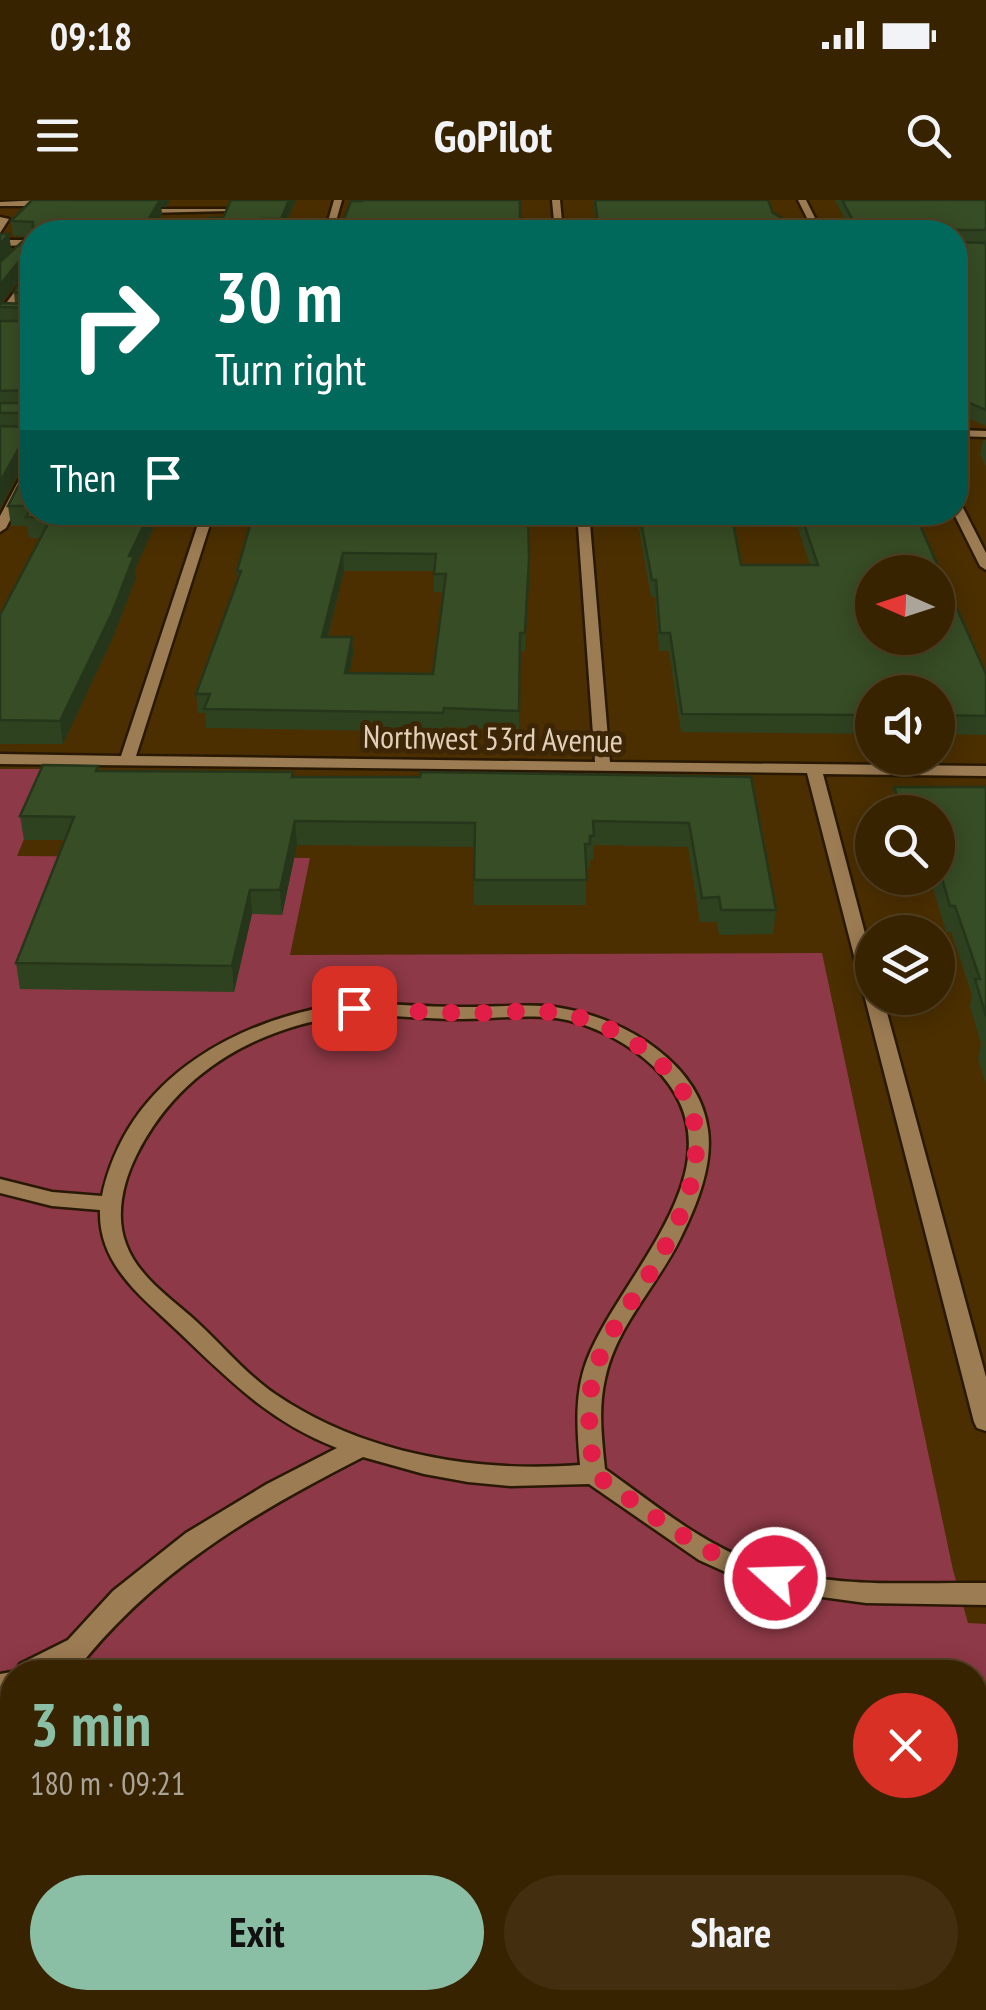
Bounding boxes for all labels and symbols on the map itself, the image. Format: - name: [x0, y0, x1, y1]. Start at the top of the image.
- north arrow: [855, 555, 955, 655]
- street label: Northwest 53rd Avenue: [363, 715, 623, 761]
- pin: [312, 966, 397, 1051]
- position arrow: [723, 1526, 827, 1630]

